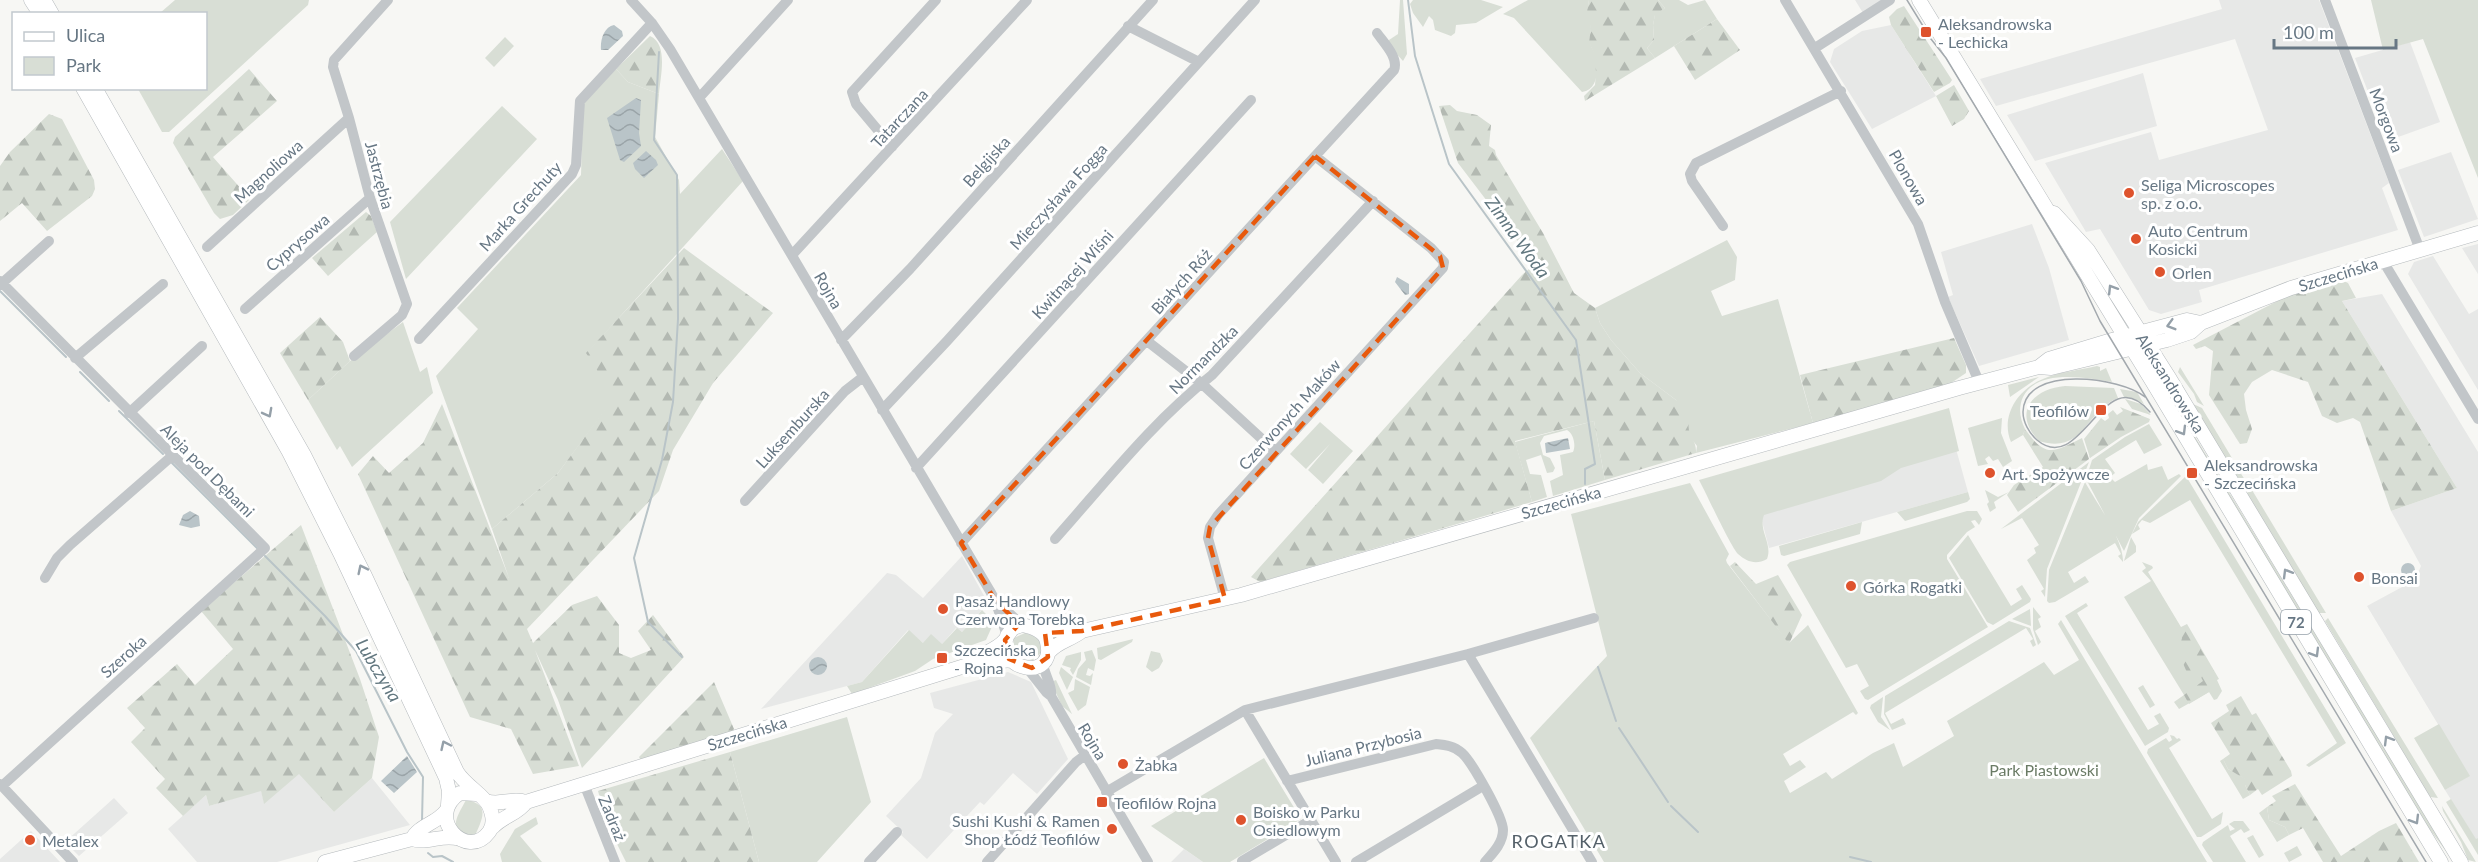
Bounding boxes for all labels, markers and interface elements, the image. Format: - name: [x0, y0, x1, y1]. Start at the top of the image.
- legend: [12, 12, 207, 90]
- scale bar: [2274, 12, 2396, 50]
- place label: Aleksandrowska - Lechicka: [1938, 14, 2052, 51]
- text: 100 m: [2283, 21, 2334, 43]
- text: Ulica: [66, 24, 105, 46]
- marker: Aleksandrowska - Lechicka: [1919, 25, 1933, 39]
- text: Park: [66, 54, 102, 76]
- street label: Tatarczana: [867, 84, 931, 152]
- street label: Morgowa: [2366, 85, 2408, 155]
- street label: Belgijska: [958, 132, 1014, 190]
- street label: Magnoliowa: [230, 135, 306, 207]
- street label: Jastrzębia: [362, 139, 398, 211]
- street label: Mieczysława Fogga: [1005, 139, 1111, 253]
- street label: Plonowa: [1886, 146, 1932, 208]
- street label: Marka Grechuty: [475, 157, 566, 255]
- place label: Seliga Microscopes sp. z o.o.: [2141, 175, 2275, 212]
- marker: Seliga Microscopes sp. z o.o.: [2122, 186, 2136, 200]
- water label: Zimna Woda: [1480, 191, 1555, 282]
- street label: Cyprysowa: [261, 209, 333, 275]
- place label: Auto Centrum Kosicki: [2148, 221, 2248, 258]
- street label: Kwitnącej Wiśni: [1027, 226, 1117, 322]
- marker: Auto Centrum Kosicki: [2129, 232, 2143, 246]
- street label: Białych Róż: [1147, 244, 1215, 318]
- street label: Szczecińska: [2296, 253, 2380, 295]
- place label: Orlen: [2172, 263, 2212, 282]
- marker: Orlen: [2153, 265, 2167, 279]
- street label: Rojna: [811, 268, 847, 312]
- one-way arrow: [2108, 285, 2120, 295]
- one-way arrow: [2166, 318, 2176, 330]
- street label: Normandzka: [1165, 321, 1241, 397]
- street label: Aleksandrowska: [2133, 330, 2209, 436]
- street label: Czerwonych Maków: [1234, 354, 1344, 473]
- street label: Luksemburska: [751, 384, 833, 472]
- place label: Teofilów: [2030, 401, 2089, 420]
- marker: Teofilów: [2094, 403, 2108, 417]
- one-way arrow: [261, 407, 272, 417]
- street label: Aleja pod Dębami: [157, 419, 259, 521]
- one-way arrow: [2174, 425, 2186, 435]
- place label: Aleksandrowska - Szczecińska: [2204, 455, 2318, 492]
- place label: Art. Spożywcze: [2002, 464, 2110, 483]
- marker: Art. Spożywcze: [1983, 466, 1997, 480]
- marker: Aleksandrowska - Szczecińska: [2185, 466, 2199, 480]
- street label: Szczecińska: [1519, 482, 1603, 522]
- one-way arrow: [357, 564, 369, 575]
- place label: Bonsai: [2371, 568, 2418, 587]
- one-way arrow: [2283, 569, 2294, 579]
- marker: Bonsai: [2352, 570, 2366, 584]
- place label: Górka Rogatki: [1863, 577, 1962, 596]
- marker: Górka Rogatki: [1844, 579, 1858, 593]
- place label: Pasaż Handlowy Czerwona Torebka: [955, 591, 1085, 628]
- marker: Pasaż Handlowy Czerwona Torebka: [936, 602, 950, 616]
- road number: 72: [2281, 610, 2311, 634]
- street label: Szeroka: [96, 631, 150, 681]
- water label: Lubczyna: [351, 634, 407, 706]
- place label: Szczecińska - Rojna: [954, 640, 1036, 677]
- one-way arrow: [2307, 647, 2319, 657]
- marker: Szczecińska - Rojna: [935, 651, 949, 665]
- street label: Szczecińska: [705, 712, 789, 754]
- street label: Rojna: [1075, 719, 1111, 763]
- street label: Juliana Przybosia: [1303, 722, 1423, 770]
- one-way arrow: [2383, 736, 2395, 746]
- one-way arrow: [440, 741, 452, 752]
- place label: Żabka: [1135, 755, 1178, 774]
- marker: Żabka: [1116, 757, 1130, 771]
- park label: Park Piastowski: [1989, 760, 2099, 779]
- street label: Zadraż: [595, 792, 631, 844]
- place label: Teofilów Rojna: [1114, 793, 1216, 812]
- marker: Teofilów Rojna: [1095, 795, 1109, 809]
- place label: Boisko w Parku Osiedlowym: [1253, 802, 1360, 839]
- place label: Sushi Kushi & Ramen Shop Łódź Teofilów: [952, 811, 1100, 848]
- marker: Boisko w Parku Osiedlowym: [1234, 813, 1248, 827]
- one-way arrow: [2408, 814, 2420, 824]
- marker: Sushi Kushi & Ramen Shop Łódź Teofilów: [1105, 822, 1119, 836]
- district label: ROGATKA: [1512, 830, 1606, 852]
- place label: Metalex: [42, 831, 99, 850]
- marker: Metalex: [23, 833, 37, 847]

